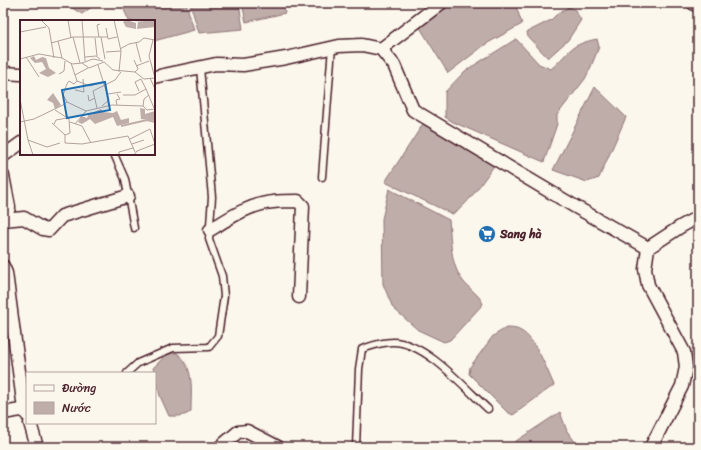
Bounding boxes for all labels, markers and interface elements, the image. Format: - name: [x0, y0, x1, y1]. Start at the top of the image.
- inset map: [20, 20, 155, 155]
- place label: Sang hà: [499, 223, 542, 245]
- supermarket icon: Sang hà: [477, 224, 497, 244]
- legend: [26, 372, 156, 424]
- text: Đường: [62, 377, 96, 399]
- text: Nước: [62, 397, 91, 419]

